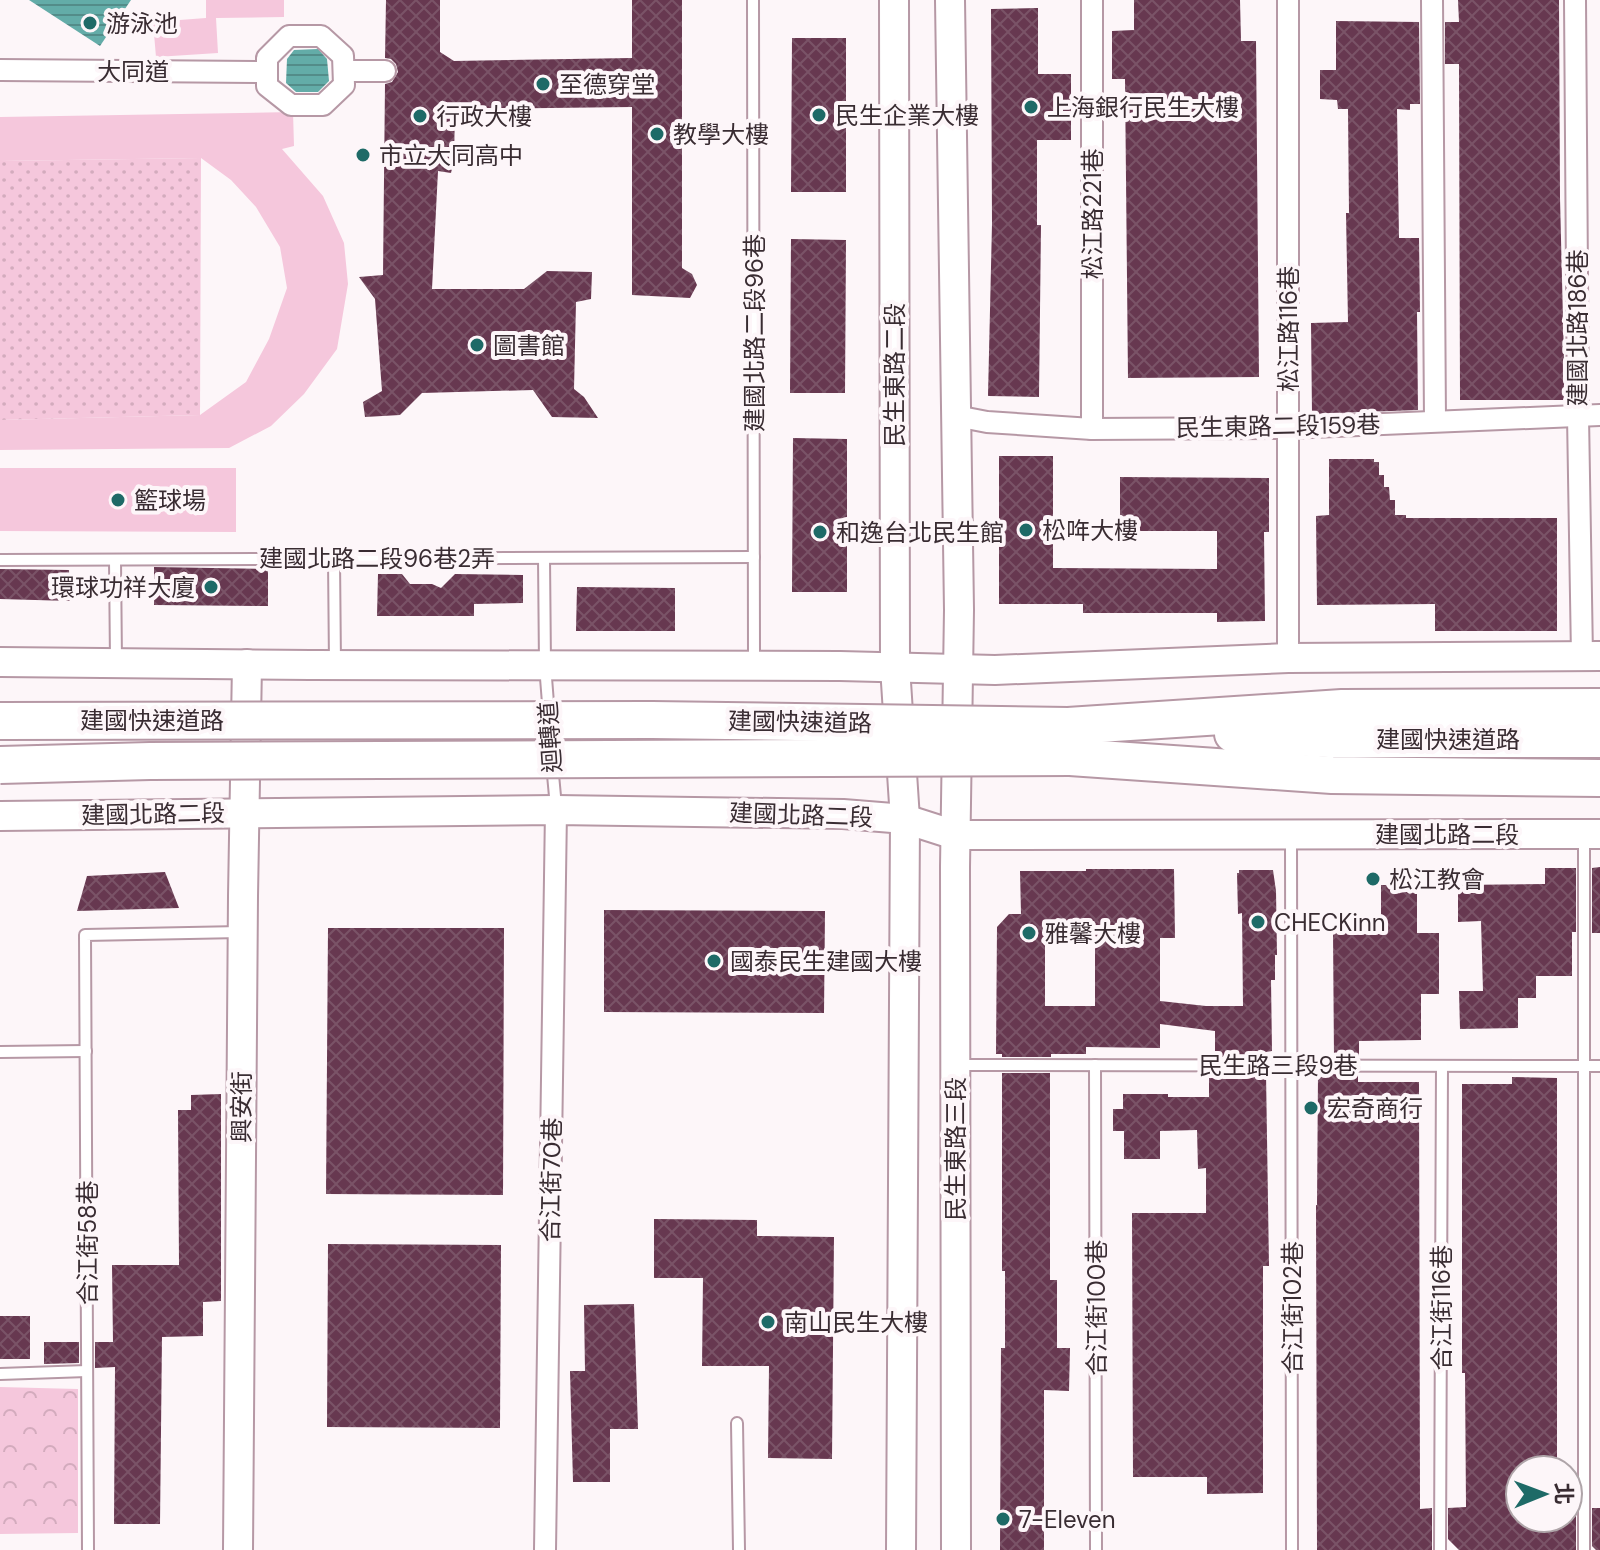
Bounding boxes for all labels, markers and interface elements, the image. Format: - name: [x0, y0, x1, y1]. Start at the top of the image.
- place label: 游泳池: [106, 8, 178, 39]
- marker: 游泳池: [81, 14, 99, 32]
- street label: 大同道: [97, 56, 169, 87]
- place label: 至德穿堂: [559, 69, 655, 100]
- marker: 至德穿堂: [534, 75, 552, 93]
- place label: 上海銀行民生大樓: [1047, 92, 1239, 123]
- marker: 上海銀行民生大樓: [1022, 98, 1040, 116]
- place label: 民生企業大樓: [835, 100, 979, 131]
- place label: 行政大樓: [436, 101, 532, 132]
- marker: 民生企業大樓: [810, 106, 828, 124]
- marker: 行政大樓: [411, 107, 429, 125]
- place label: 教學大樓: [673, 119, 769, 150]
- marker: 教學大樓: [648, 125, 666, 143]
- place label: 市立大同高中: [379, 140, 523, 171]
- marker: 市立大同高中: [354, 146, 372, 164]
- street label: 松江路221巷: [1077, 148, 1108, 280]
- street label: 建國北路二段96巷: [739, 234, 770, 432]
- street label: 建國北路186巷: [1562, 249, 1593, 407]
- street label: 松江路116巷: [1273, 266, 1304, 392]
- street label: 民生東路二段: [879, 303, 910, 447]
- place label: 圖書館: [493, 330, 565, 361]
- marker: 圖書館: [468, 336, 486, 354]
- street label: 民生東路二段159巷: [1175, 409, 1381, 443]
- place label: 籃球場: [134, 485, 206, 516]
- marker: 籃球場: [109, 491, 127, 509]
- place label: 松哖大樓: [1042, 515, 1138, 546]
- place label: 和逸台北民生館: [836, 517, 1004, 548]
- marker: 松哖大樓: [1017, 521, 1035, 539]
- marker: 和逸台北民生館: [811, 523, 829, 541]
- street label: 建國北路二段96巷2弄: [259, 543, 495, 574]
- place label: 環球功祥大廈: [51, 572, 195, 603]
- marker: 環球功祥大廈: [202, 578, 220, 596]
- street label: 迴轉道: [532, 700, 568, 774]
- street label: 建國快速道路: [80, 705, 224, 736]
- street label: 建國快速道路: [728, 705, 872, 739]
- street label: 建國快速道路: [1376, 724, 1520, 755]
- street label: 建國北路二段: [81, 797, 225, 831]
- street label: 建國北路二段: [729, 797, 873, 833]
- street label: 建國北路二段: [1375, 819, 1519, 850]
- place label: 松江教會: [1389, 864, 1485, 895]
- marker: 松江教會: [1364, 870, 1382, 888]
- place label: CHECKinn: [1274, 907, 1386, 938]
- marker: CHECKinn: [1249, 913, 1267, 931]
- place label: 雅馨大樓: [1045, 918, 1141, 949]
- marker: 雅馨大樓: [1020, 924, 1038, 942]
- place label: 國泰民生建國大樓: [730, 946, 922, 977]
- marker: 國泰民生建國大樓: [705, 952, 723, 970]
- street label: 民生路三段9巷: [1198, 1050, 1358, 1081]
- street label: 興安街: [226, 1071, 257, 1143]
- street label: 民生東路三段: [940, 1077, 971, 1221]
- place label: 宏奇商行: [1327, 1093, 1423, 1124]
- marker: 宏奇商行: [1302, 1099, 1320, 1117]
- street label: 合江街70巷: [534, 1117, 568, 1243]
- street label: 合江街58巷: [72, 1180, 103, 1306]
- street label: 合江街100巷: [1081, 1240, 1112, 1376]
- street label: 合江街102巷: [1277, 1241, 1308, 1375]
- street label: 合江街116巷: [1426, 1245, 1457, 1371]
- place label: 南山民生大樓: [784, 1307, 928, 1338]
- marker: 南山民生大樓: [759, 1313, 777, 1331]
- north arrow: [1504, 1454, 1584, 1534]
- text: 北: [1549, 1482, 1578, 1505]
- place label: 7-Eleven: [1019, 1504, 1116, 1535]
- marker: 7-Eleven: [994, 1510, 1012, 1528]

